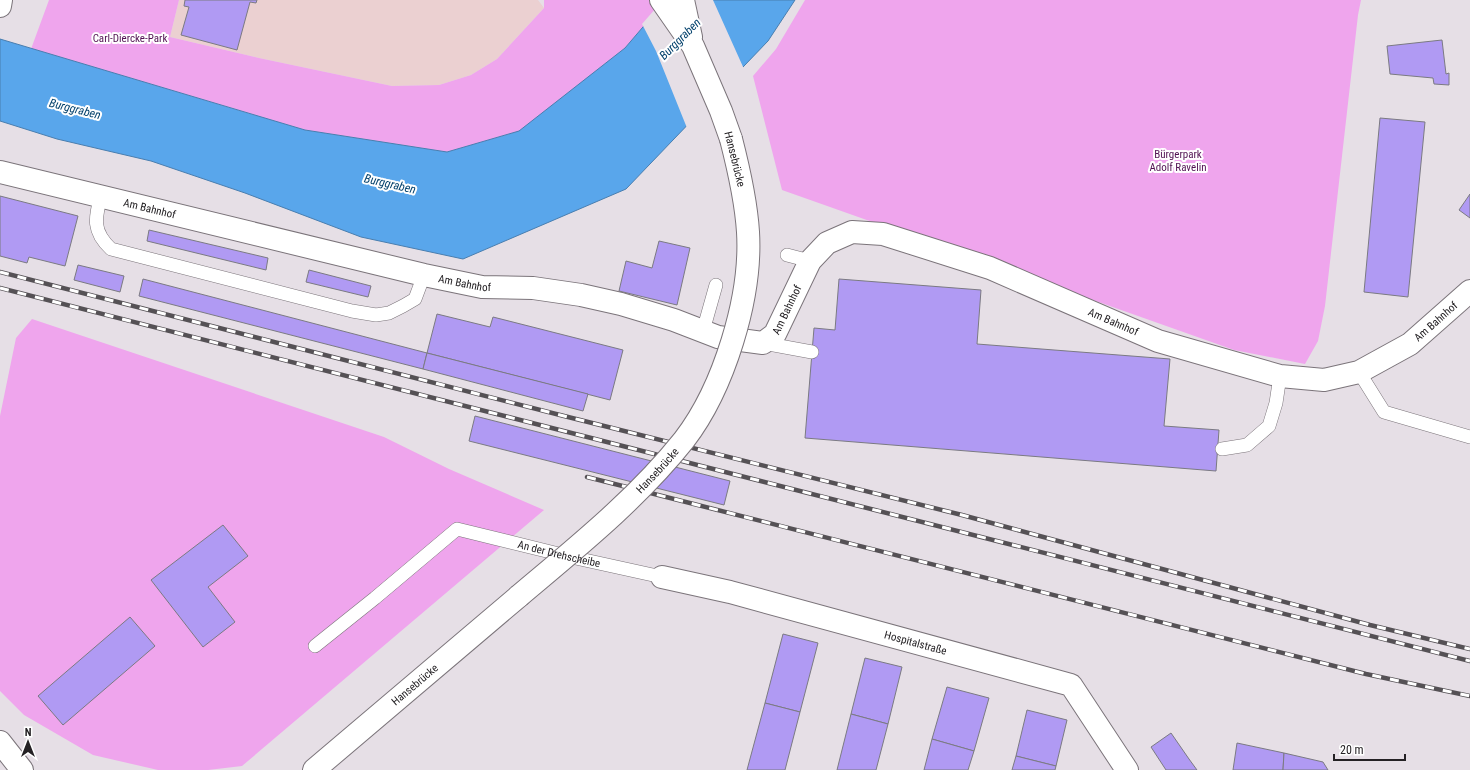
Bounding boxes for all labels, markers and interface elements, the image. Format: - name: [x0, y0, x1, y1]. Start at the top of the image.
- water label: Burggraben: [656, 15, 704, 63]
- park label: Carl-Diercke-Park: [93, 32, 167, 45]
- water label: Burggraben: [48, 96, 103, 122]
- street label: Hansebrücke: [721, 130, 748, 188]
- park label: Bürgerpark Adolf Ravelin: [1149, 148, 1207, 174]
- water label: Burggraben: [363, 171, 418, 197]
- street label: Am Bahnhof: [122, 196, 178, 222]
- street label: Am Bahnhof: [437, 272, 492, 294]
- street label: Am Bahnhof: [770, 283, 805, 337]
- street label: Am Bahnhof: [1412, 299, 1461, 344]
- street label: Am Bahnhof: [1086, 306, 1141, 339]
- street label: Hansebrücke: [634, 445, 682, 496]
- street label: An der Drehscheibe: [516, 538, 601, 570]
- street label: Hospitalstraße: [883, 628, 948, 658]
- street label: Hansebrücke: [389, 662, 441, 708]
- north arrow: [8, 722, 48, 762]
- text: N: [25, 726, 32, 739]
- scale bar: [1334, 736, 1405, 762]
- text: 20 m: [1340, 743, 1364, 757]

